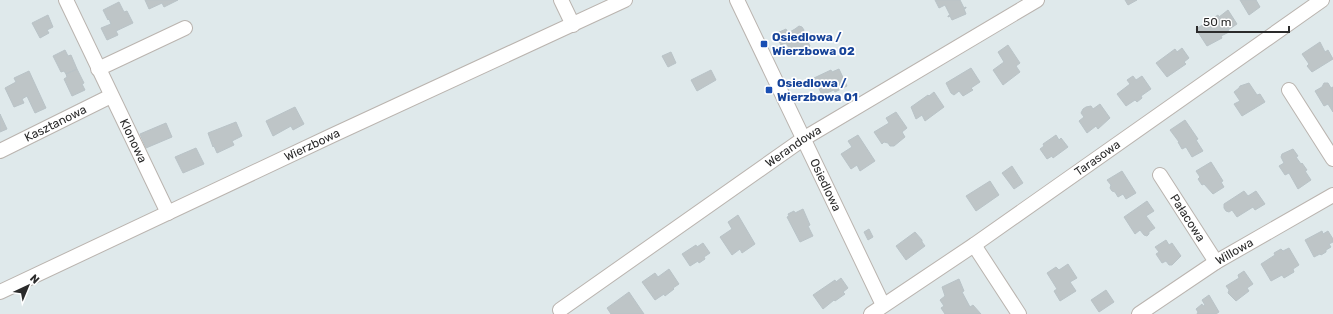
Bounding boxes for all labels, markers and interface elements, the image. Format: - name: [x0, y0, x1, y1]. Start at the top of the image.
- scale bar: [1197, 8, 1289, 34]
- text: 50 m: [1203, 15, 1231, 29]
- place label: Osiedlowa / Wierzbowa 02: [772, 30, 855, 58]
- marker: Osiedlowa / Wierzbowa 02: [759, 39, 769, 49]
- place label: Osiedlowa / Wierzbowa 01: [777, 76, 858, 104]
- marker: Osiedlowa / Wierzbowa 01: [764, 85, 774, 95]
- street label: Kasztanowa: [22, 102, 89, 145]
- street label: Klonowa: [117, 116, 150, 165]
- street label: Werandowa: [763, 123, 824, 170]
- street label: Wierzbowa: [282, 126, 342, 164]
- street label: Tarasowa: [1072, 137, 1123, 179]
- street label: Osiedlowa: [807, 156, 844, 214]
- street label: Pałacowa: [1167, 192, 1208, 244]
- street label: Willowa: [1213, 235, 1256, 268]
- north arrow: [8, 266, 48, 306]
- text: N: [27, 272, 42, 287]

